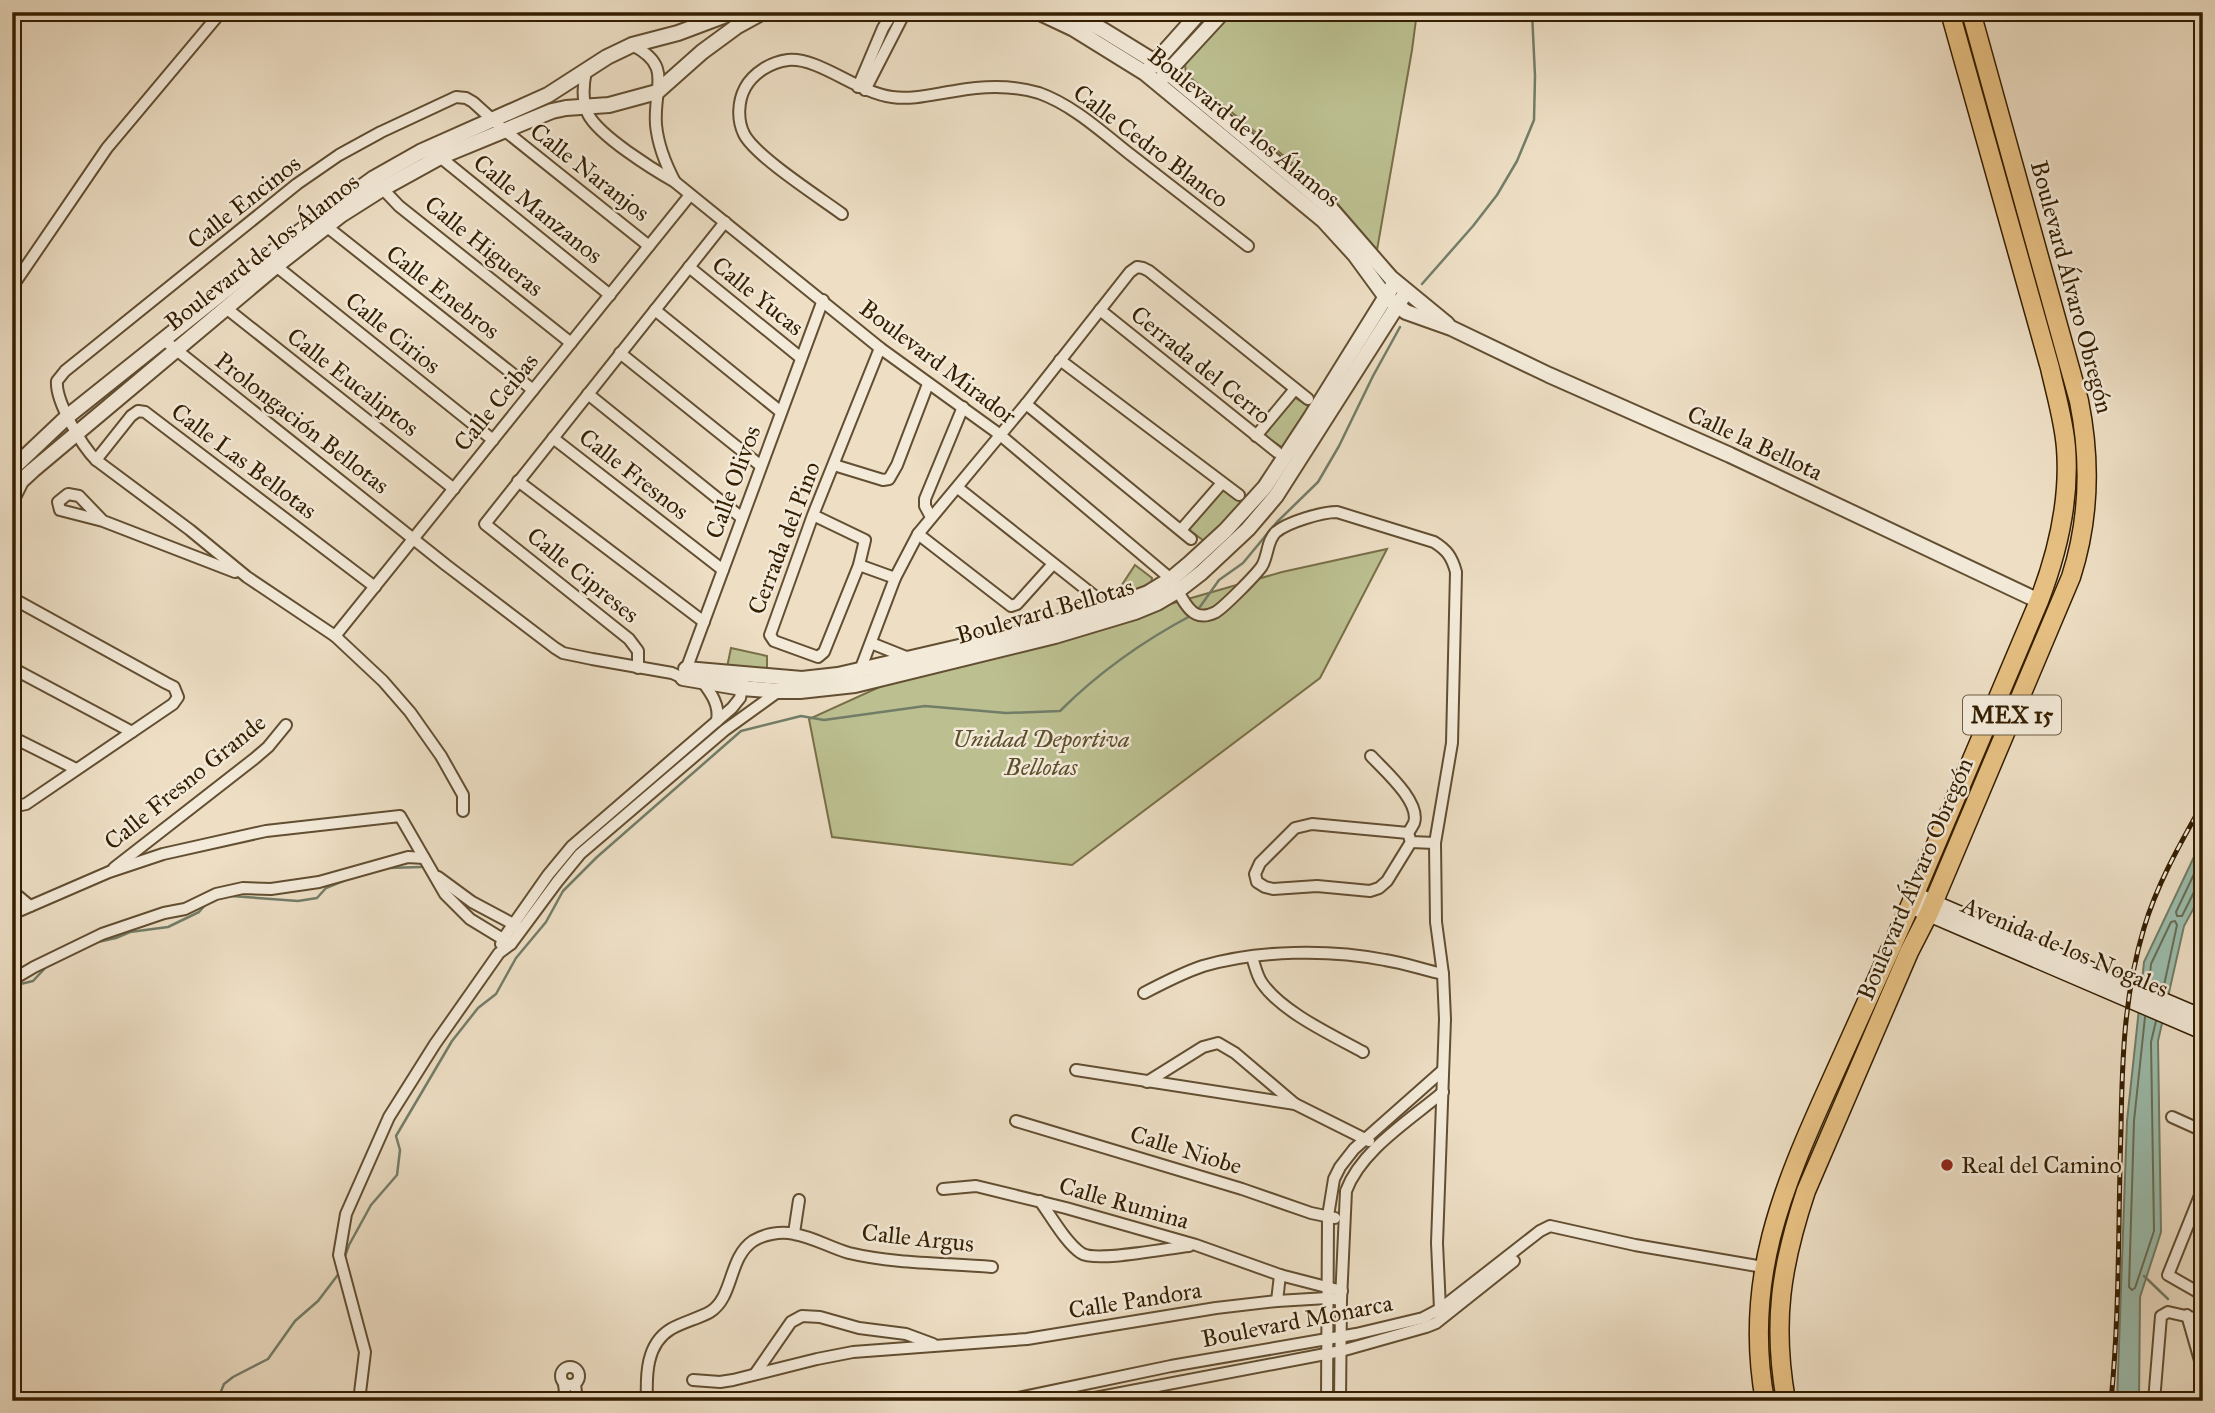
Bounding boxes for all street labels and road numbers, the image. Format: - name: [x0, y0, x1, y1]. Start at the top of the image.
- street label: Boulevard de los Álamos: [1142, 40, 1346, 214]
- street label: Calle Cedro Blanco: [1067, 78, 1235, 214]
- street label: Calle Naranjos: [524, 116, 656, 228]
- street label: Calle Encinos: [181, 148, 307, 256]
- street label: Calle Manzanos: [467, 148, 609, 270]
- street label: Boulevard Álvaro Obregón: [2024, 157, 2120, 417]
- street label: Boulevard de los Álamos: [159, 167, 365, 337]
- street label: Calle Higueras: [419, 189, 549, 303]
- street label: Calle Enebros: [380, 238, 506, 346]
- street label: Calle Yucas: [706, 250, 810, 342]
- street label: Calle Cirios: [339, 285, 447, 381]
- street label: Boulevard Mirador: [854, 293, 1022, 431]
- street label: Cerrada del Cerro: [1125, 299, 1277, 431]
- street label: Calle Eucaliptos: [281, 321, 425, 443]
- street label: Prolongación Bellotas: [209, 346, 395, 500]
- street label: Calle Ceibas: [447, 347, 545, 457]
- street label: Calle Las Bellotas: [165, 396, 323, 526]
- street label: Calle la Bellota: [1682, 399, 1828, 488]
- street label: Calle Olivos: [699, 421, 767, 543]
- street label: Calle Fresnos: [573, 422, 695, 526]
- street label: Cerrada del Pino: [741, 457, 827, 619]
- street label: Calle Cipreses: [521, 521, 645, 629]
- street label: Boulevard Bellotas: [953, 571, 1137, 651]
- road number: MEX 15: [1963, 695, 2061, 734]
- street label: Calle Fresno Grande: [98, 708, 272, 856]
- street label: Boulevard Álvaro Obregón: [1850, 753, 1980, 1005]
- street label: Avenida de los Nogales: [1956, 889, 2173, 1004]
- street label: Calle Niobe: [1127, 1119, 1245, 1181]
- street label: Calle Rumina: [1055, 1170, 1193, 1236]
- street label: Calle Argus: [860, 1217, 976, 1259]
- street label: Calle Pandora: [1066, 1275, 1205, 1325]
- street label: Boulevard Monarca: [1199, 1288, 1396, 1354]

